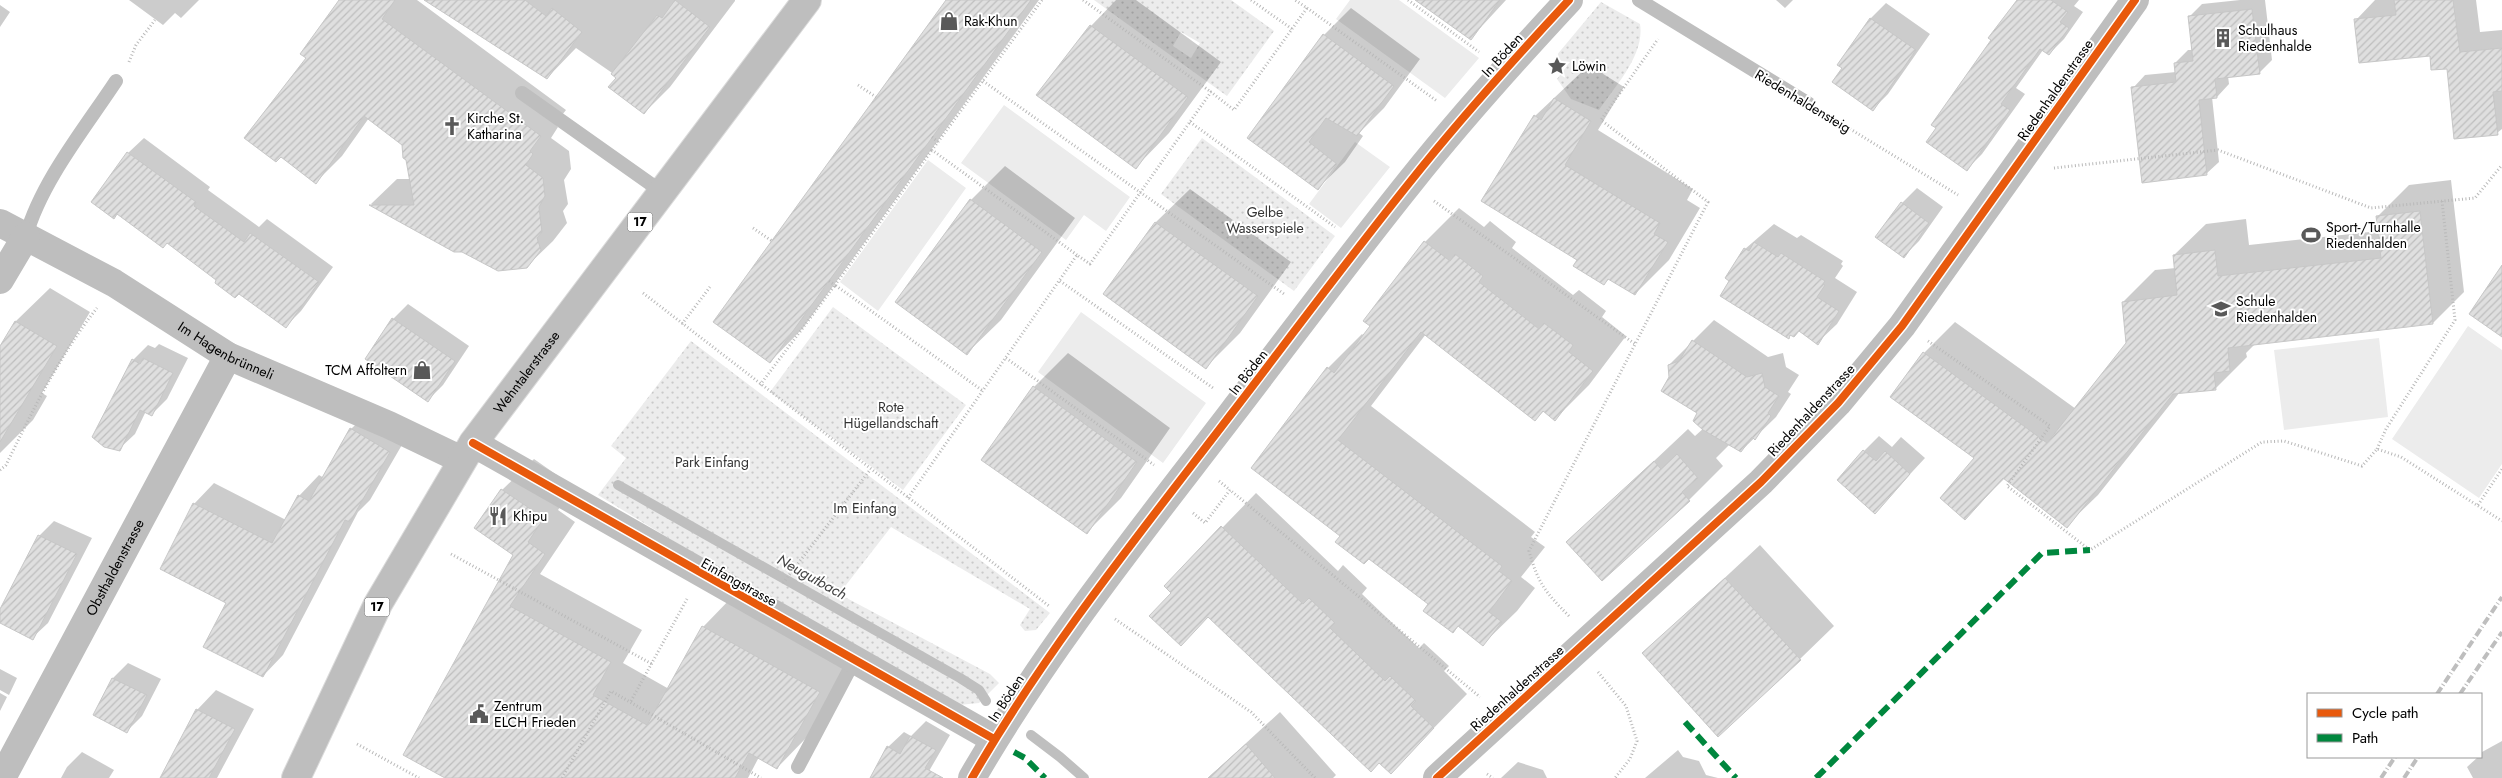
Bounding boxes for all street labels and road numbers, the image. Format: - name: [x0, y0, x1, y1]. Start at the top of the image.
- street label: In Böden: [1477, 29, 1527, 81]
- street label: Riedenhaldenstrasse: [2012, 35, 2098, 145]
- street label: Riedenhaldensteig: [1751, 64, 1855, 138]
- road number: 17: [628, 212, 652, 232]
- street label: Im Hagenbrünneli: [174, 317, 277, 385]
- street label: Wehntalerstrasse: [489, 327, 564, 418]
- street label: In Böden: [1224, 345, 1272, 399]
- street label: Riedenhaldenstrasse: [1763, 359, 1859, 461]
- street label: Obsthaldenstrasse: [81, 515, 149, 619]
- street label: Einfangstrasse: [698, 553, 780, 611]
- road number: 17: [364, 598, 390, 616]
- street label: Riedenhaldenstrasse: [1466, 640, 1568, 736]
- street label: In Böden: [983, 670, 1029, 726]

